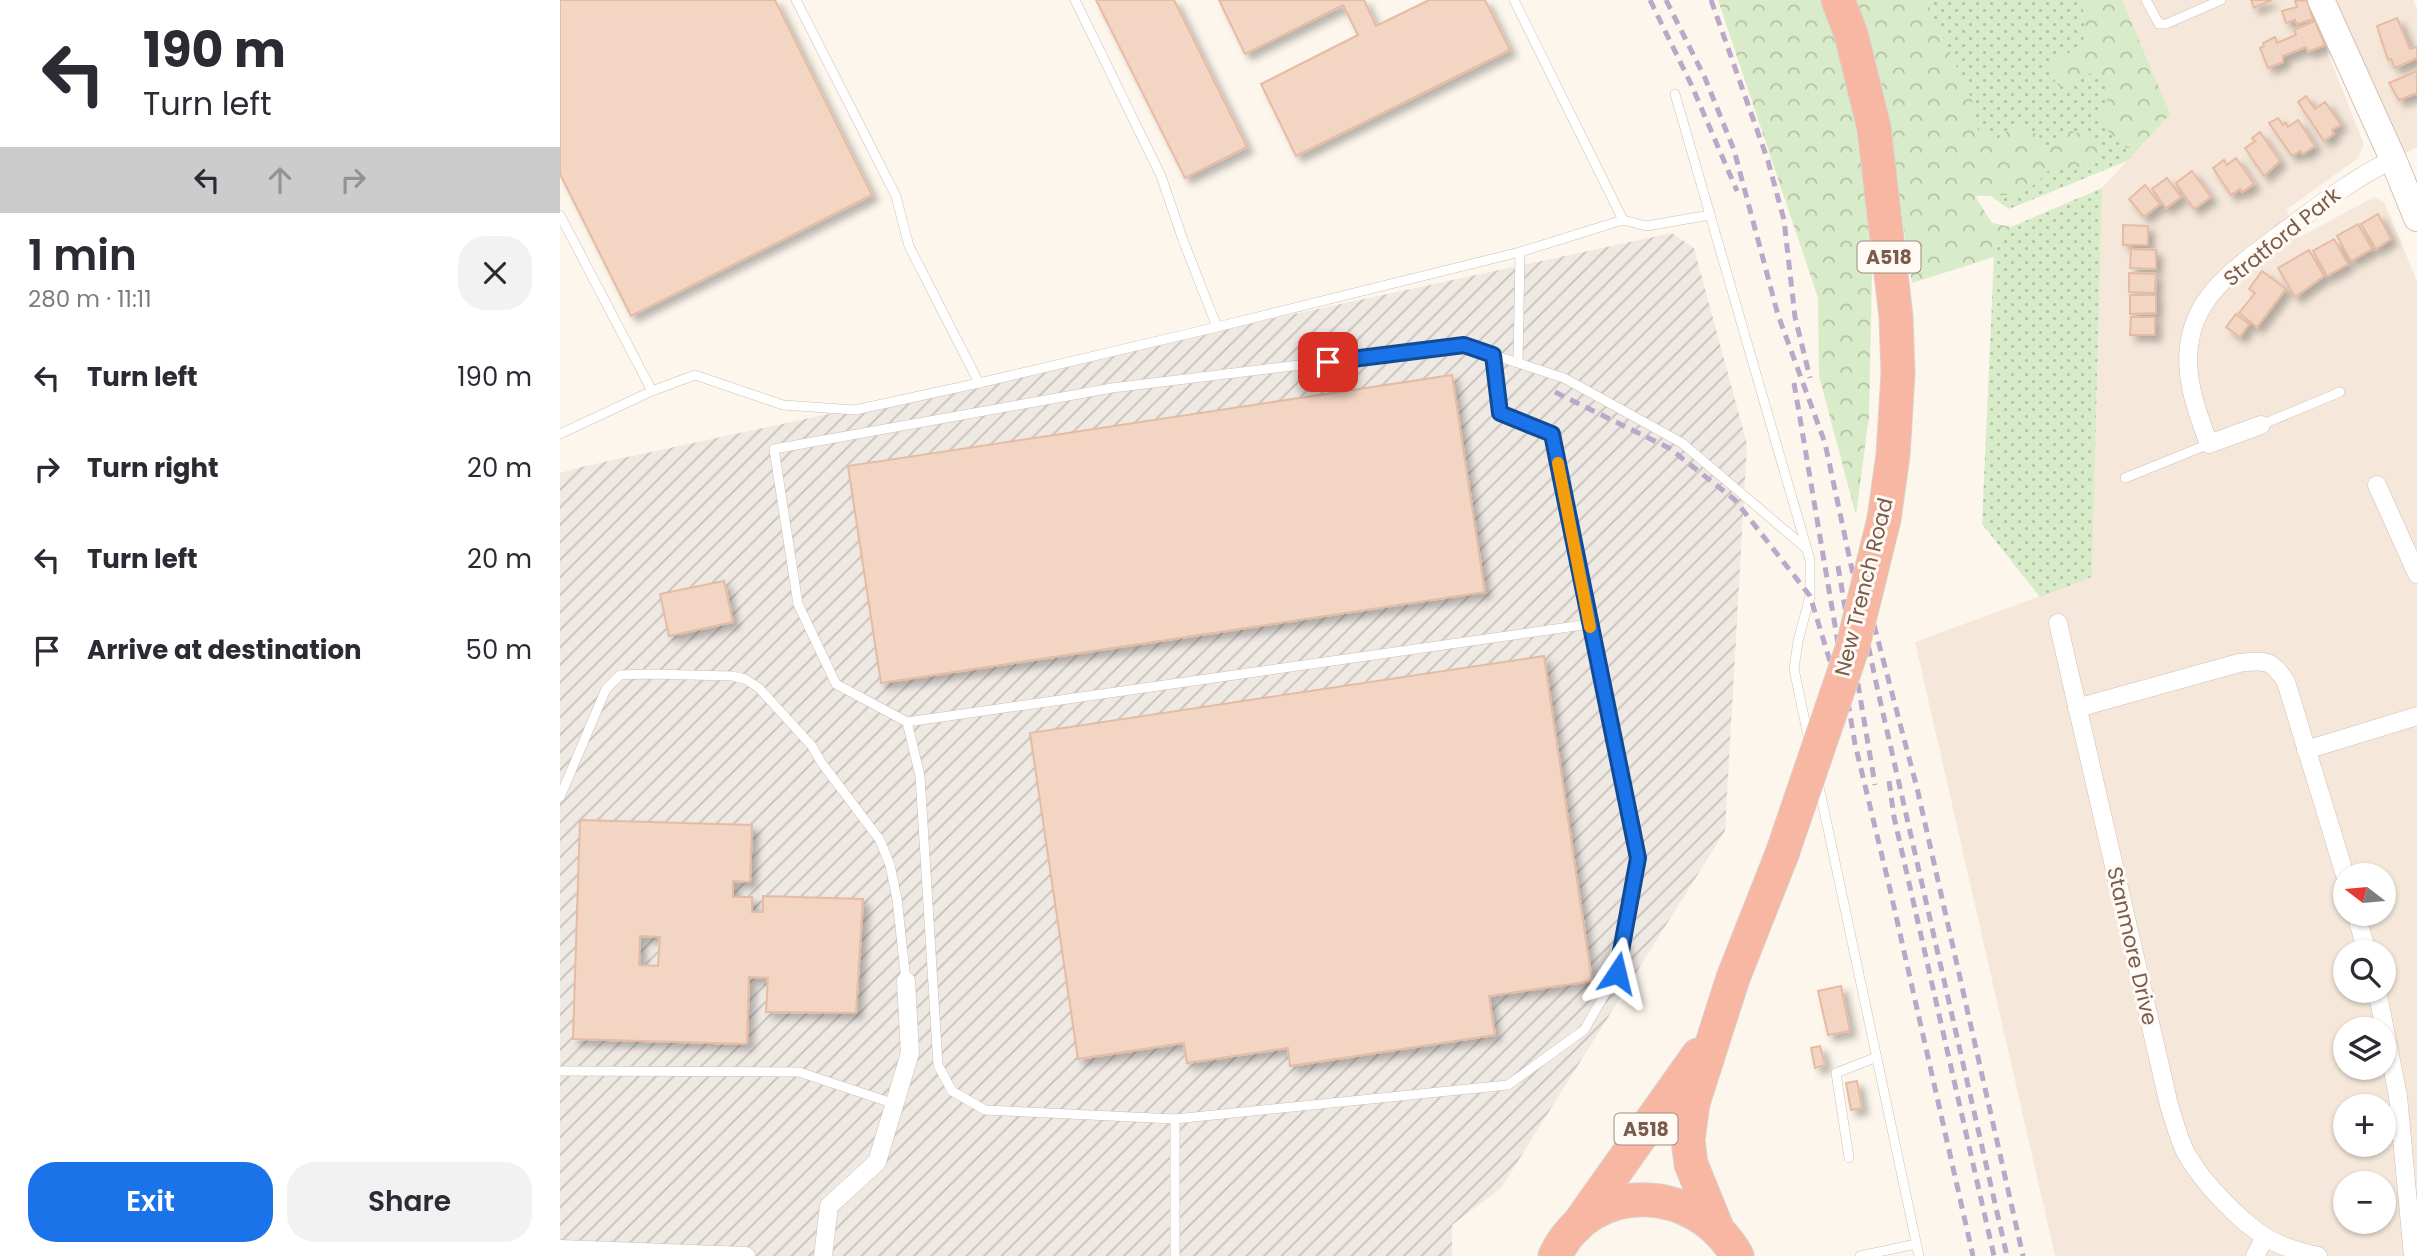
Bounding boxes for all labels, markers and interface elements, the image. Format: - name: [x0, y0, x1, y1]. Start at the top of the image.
- text: 190 m: [143, 16, 286, 84]
- icon: left: [28, 28, 119, 119]
- text: Turn left: [143, 81, 272, 126]
- icon: left: [188, 161, 226, 199]
- icon: ahead: [261, 161, 299, 199]
- icon: right: [334, 161, 372, 199]
- street label: Stratford Park: [2217, 180, 2346, 293]
- text: 1 min: [28, 226, 137, 285]
- button: close: [458, 236, 532, 310]
- road number: A518: [1858, 242, 1920, 272]
- text: 280 m · 11:11: [28, 283, 152, 315]
- pin: [1298, 332, 1358, 392]
- icon: arrive: [1309, 343, 1347, 381]
- icon: left: [28, 359, 66, 397]
- text: Turn left: [87, 359, 198, 395]
- text: 190 m: [457, 359, 532, 395]
- icon: right: [28, 450, 66, 488]
- text: Turn right: [87, 450, 219, 486]
- text: 20 m: [467, 450, 532, 486]
- street label: New Trench Road: [1827, 495, 1900, 679]
- icon: left: [28, 541, 66, 579]
- text: Turn left: [87, 541, 198, 577]
- text: 20 m: [467, 541, 532, 577]
- icon: arrive: [28, 632, 66, 670]
- text: Arrive at destination: [87, 632, 362, 668]
- text: 50 m: [466, 632, 532, 668]
- north arrow: [2333, 863, 2396, 926]
- map controls: [2333, 863, 2396, 1234]
- street label: Stanmore Drive: [2100, 864, 2165, 1028]
- position arrow: [1580, 936, 1654, 1010]
- button: search: [2333, 940, 2396, 1003]
- button: layers: [2333, 1017, 2396, 1080]
- button: +: [2333, 1094, 2396, 1157]
- road number: A518: [1614, 1114, 1678, 1144]
- button: Exit: [28, 1162, 273, 1242]
- button: Share: [287, 1162, 532, 1242]
- button: −: [2333, 1171, 2396, 1234]

